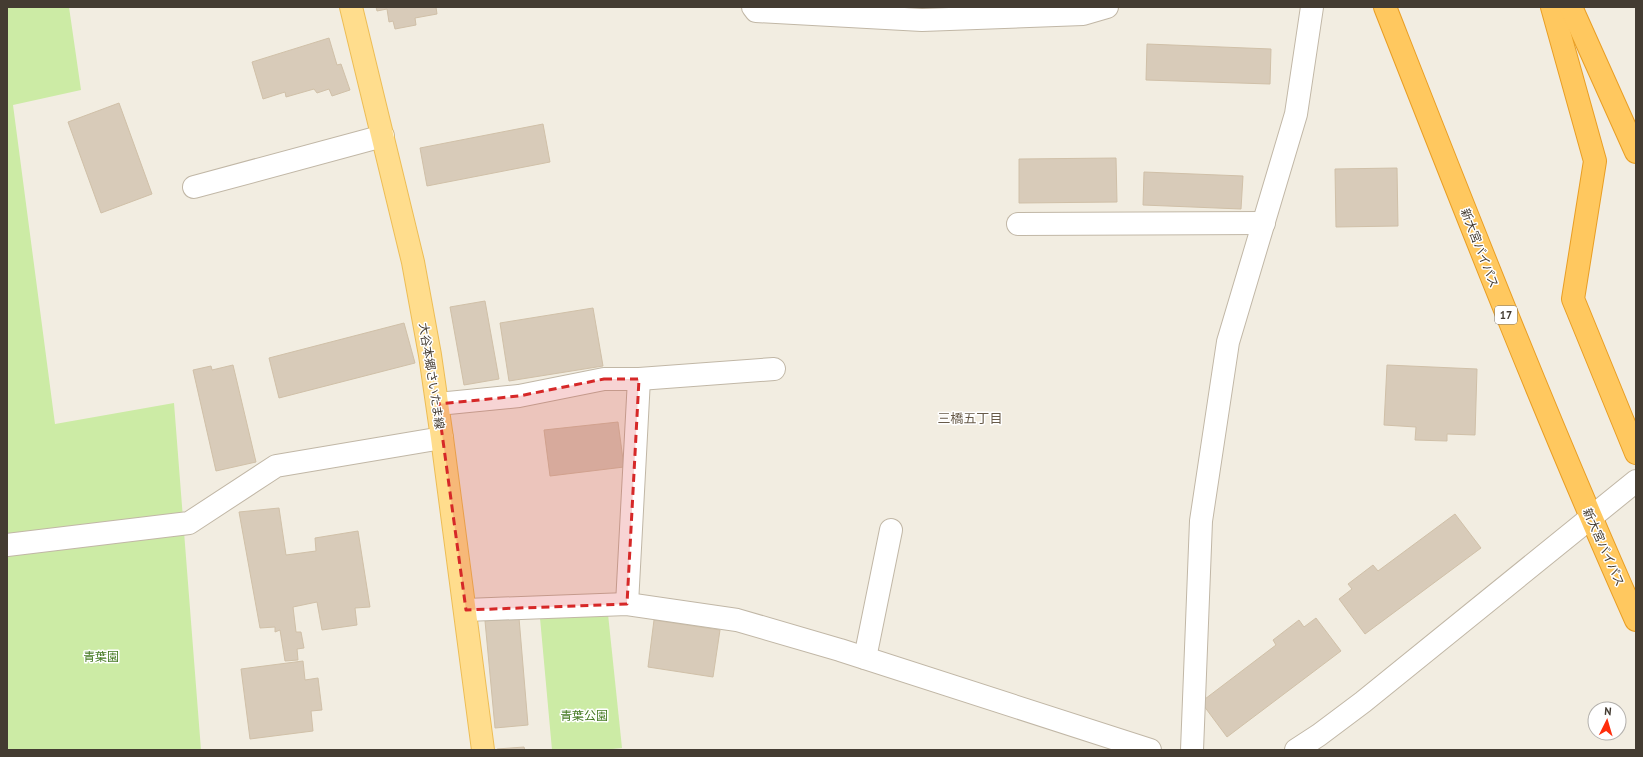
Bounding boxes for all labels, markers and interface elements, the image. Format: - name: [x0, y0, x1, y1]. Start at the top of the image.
- street label: 新大宮バイパス: [1458, 206, 1502, 290]
- road number: 17: [1495, 306, 1517, 324]
- street label: 大谷本郷さいたま線: [416, 322, 448, 430]
- district label: 三橋五丁目: [937, 410, 1003, 427]
- street label: 新大宮バイパス: [1580, 506, 1628, 588]
- park label: 青葉園: [83, 649, 119, 664]
- north arrow: [1587, 701, 1627, 741]
- text: N: [1604, 704, 1612, 718]
- park label: 青葉公園: [560, 708, 608, 723]

